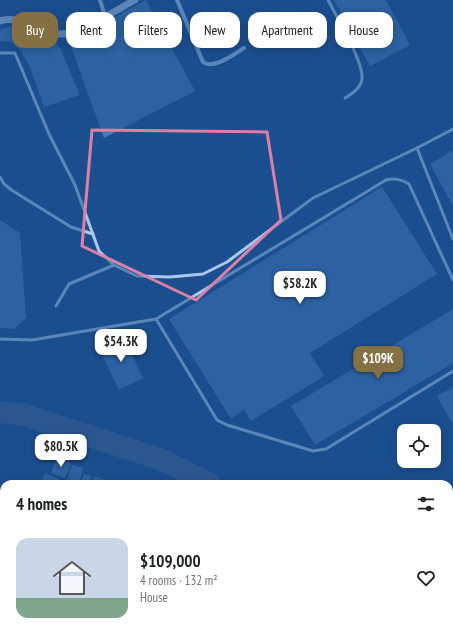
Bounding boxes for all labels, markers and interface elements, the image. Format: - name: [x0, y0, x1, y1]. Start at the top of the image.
- chip: Buy: [12, 12, 58, 48]
- chip: Rent: [66, 12, 116, 48]
- chip: Filters: [124, 12, 182, 48]
- chip: New: [190, 12, 240, 48]
- chip: Apartment: [248, 12, 327, 48]
- chip: House: [335, 12, 393, 48]
- pin: $58.2K: [267, 271, 333, 305]
- text: $58.2K: [283, 275, 317, 292]
- pin: $54.3K: [88, 329, 154, 363]
- text: $54.3K: [104, 333, 138, 350]
- pin: $109K: [350, 346, 406, 380]
- text: $109K: [362, 350, 394, 367]
- map controls: [397, 424, 441, 468]
- button: locate: [397, 424, 441, 468]
- pin: $80.5K: [28, 434, 94, 468]
- text: $80.5K: [44, 438, 78, 455]
- text: 4 homes: [16, 493, 67, 515]
- icon: filters: [415, 493, 437, 515]
- text: $109,000: [140, 550, 201, 572]
- icon: home: [48, 554, 96, 602]
- icon: heart: [415, 567, 437, 589]
- text: 4 rooms · 132 m²: [140, 572, 218, 589]
- text: House: [140, 589, 168, 606]

